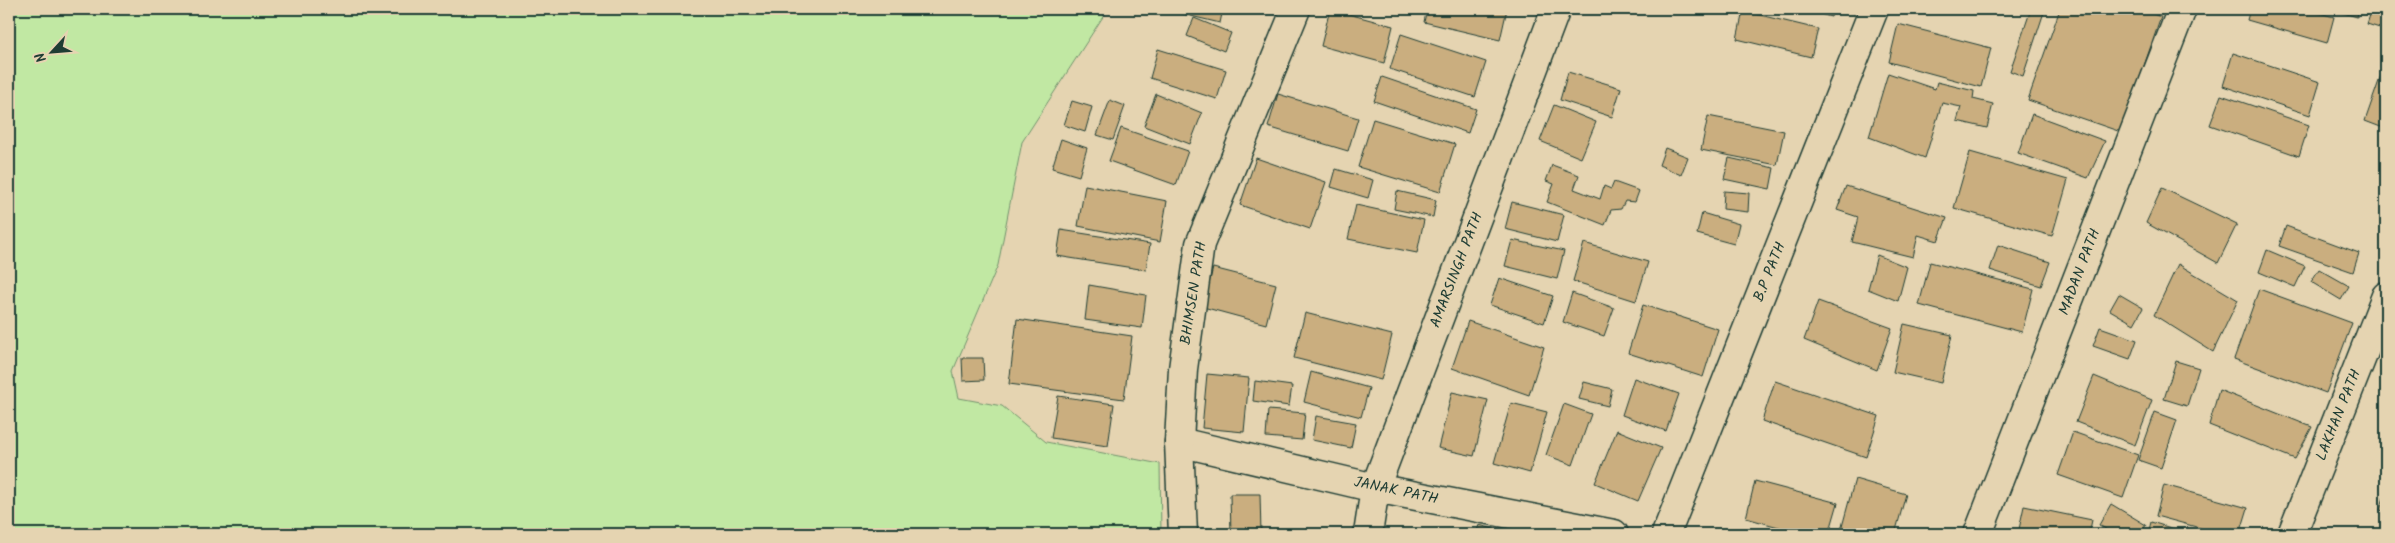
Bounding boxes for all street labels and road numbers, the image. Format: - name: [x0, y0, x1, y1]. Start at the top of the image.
- street label: AMARSINGH PATH: [1424, 209, 1490, 331]
- street label: MADAN PATH: [2052, 225, 2108, 319]
- street label: B.P PATH: [1747, 238, 1793, 306]
- street label: BHIMSEN PATH: [1174, 240, 1214, 346]
- street label: LAKHAN PATH: [2310, 366, 2368, 464]
- street label: JANAK PATH: [1352, 470, 1440, 512]

